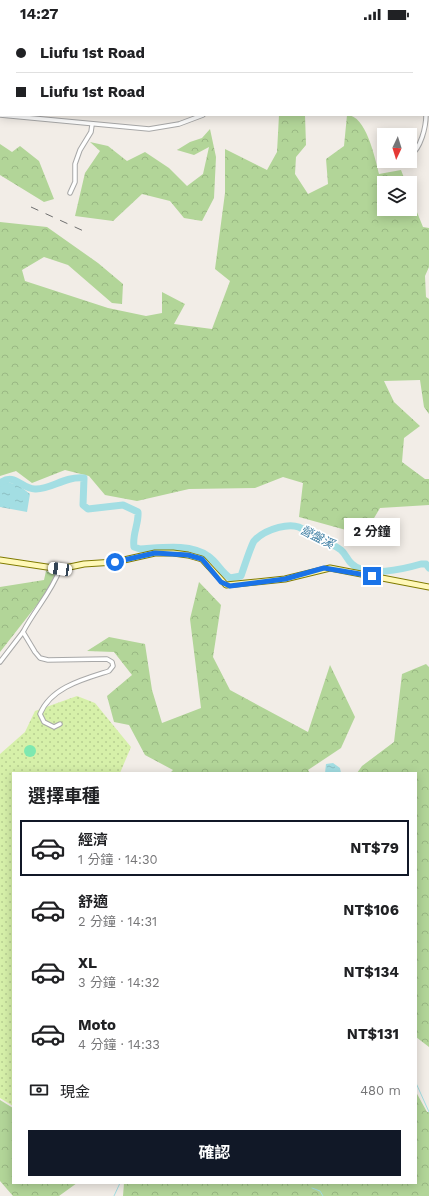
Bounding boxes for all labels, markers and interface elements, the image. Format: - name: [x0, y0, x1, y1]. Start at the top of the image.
- text: 14:27: [20, 5, 58, 23]
- text: Liufu 1st Road: [40, 44, 145, 62]
- text: Liufu 1st Road: [40, 83, 145, 101]
- north arrow: [377, 128, 417, 168]
- map controls: [377, 128, 417, 216]
- button: layers: [377, 176, 417, 216]
- callout: 2 分鐘: [344, 518, 400, 546]
- water label: 營盤溪: [298, 523, 338, 552]
- text: 2 分鐘: [353, 524, 391, 539]
- route start: [106, 553, 124, 571]
- car: [47, 561, 73, 577]
- route end: [363, 567, 381, 585]
- text: 選擇車種: [28, 785, 100, 806]
- icon: car: [30, 830, 66, 866]
- text: 經濟: [78, 831, 108, 849]
- text: NT$79: [350, 839, 399, 857]
- text: 1 分鐘 · 14:30: [78, 852, 158, 867]
- icon: car: [30, 892, 66, 928]
- text: 舒適: [78, 893, 108, 911]
- text: NT$106: [343, 901, 399, 919]
- text: 2 分鐘 · 14:31: [78, 914, 157, 929]
- icon: car: [30, 954, 66, 990]
- text: XL: [78, 954, 97, 972]
- text: NT$134: [344, 963, 399, 981]
- text: 3 分鐘 · 14:32: [78, 975, 160, 990]
- icon: car: [30, 1016, 66, 1052]
- text: Moto: [78, 1016, 116, 1034]
- text: NT$131: [347, 1025, 399, 1043]
- text: 4 分鐘 · 14:33: [78, 1037, 160, 1052]
- icon: cash: [28, 1079, 50, 1101]
- text: 現金: [60, 1083, 90, 1101]
- text: 480 m: [360, 1083, 401, 1098]
- button: 確認: [28, 1130, 401, 1176]

